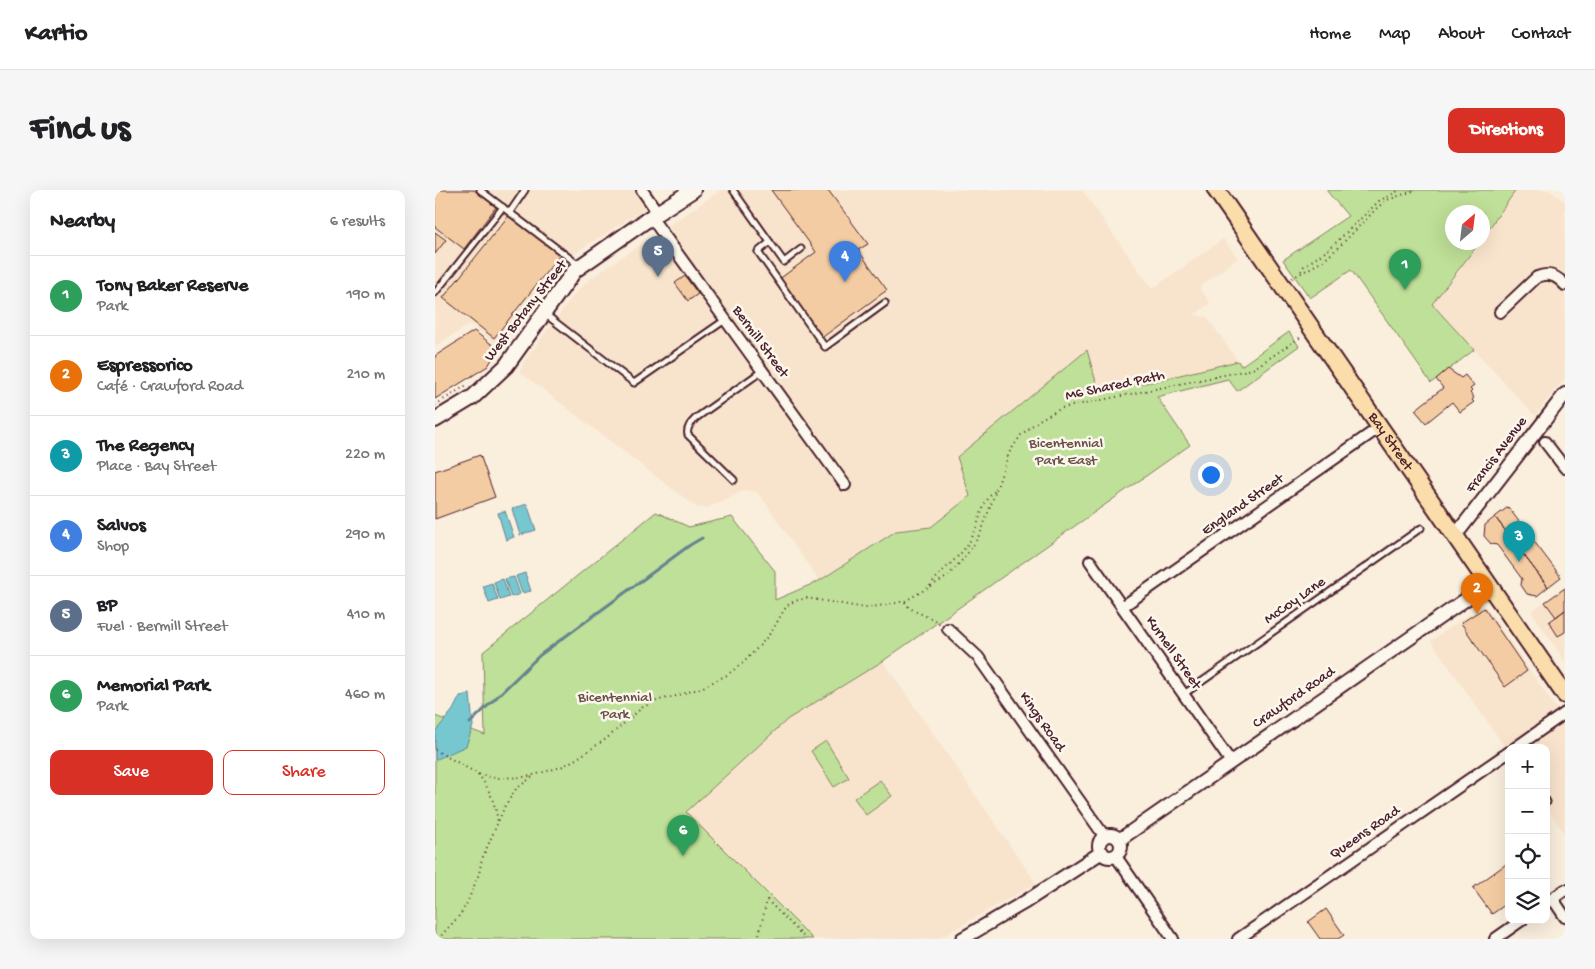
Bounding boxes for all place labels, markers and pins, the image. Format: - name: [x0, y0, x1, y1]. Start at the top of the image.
- pin: 5: [642, 236, 674, 277]
- pin: 4: [829, 241, 861, 282]
- pin: 1: [1389, 249, 1421, 290]
- pin: 3: [1503, 521, 1535, 562]
- pin: 2: [1461, 573, 1493, 614]
- pin: 6: [667, 815, 699, 856]

